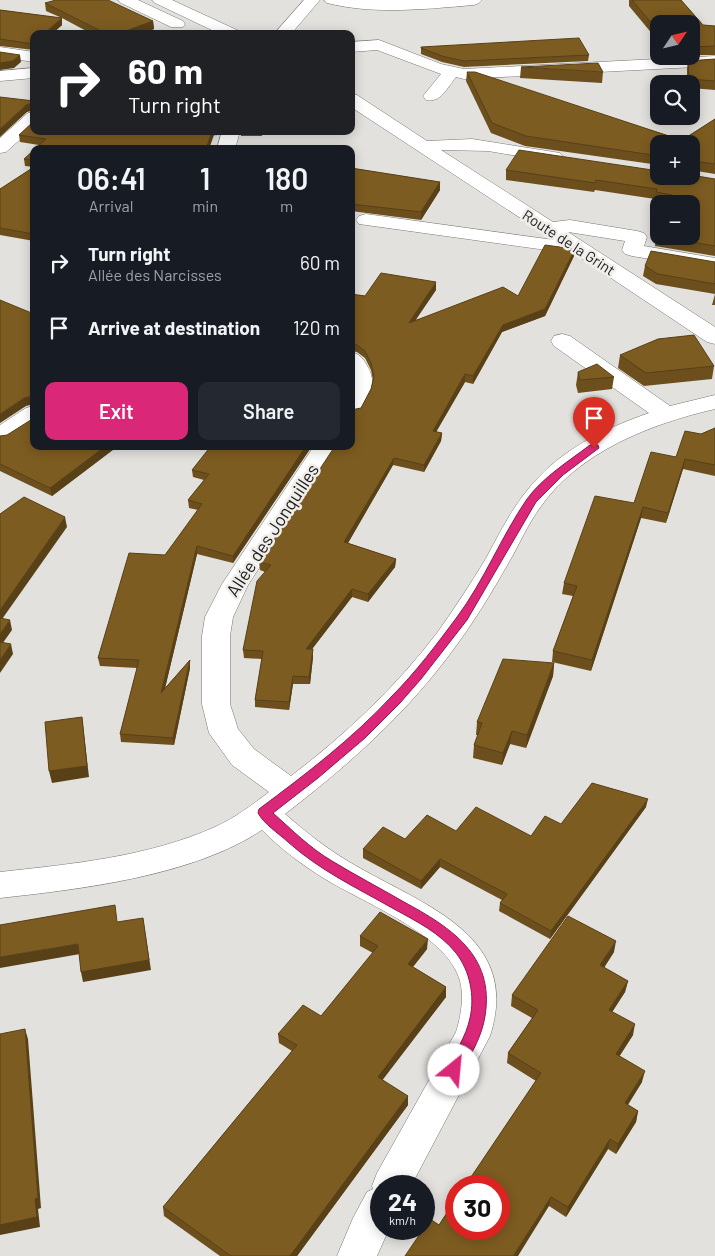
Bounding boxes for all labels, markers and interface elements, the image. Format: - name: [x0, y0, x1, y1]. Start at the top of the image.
- north arrow: [650, 15, 700, 65]
- map controls: [650, 15, 700, 245]
- text: 60 m: [128, 49, 203, 91]
- icon: right: [45, 50, 110, 115]
- button: search: [650, 75, 700, 125]
- text: Turn right: [128, 91, 221, 117]
- button: +: [650, 135, 700, 185]
- text: 06:41: [77, 160, 146, 196]
- text: 1: [200, 160, 210, 196]
- text: 180: [265, 160, 308, 196]
- button: −: [650, 195, 700, 245]
- text: Arrival: [89, 196, 133, 215]
- text: min: [192, 196, 218, 215]
- text: m: [280, 196, 293, 215]
- street label: Route de la Grint: [519, 205, 619, 279]
- text: Turn right: [88, 242, 170, 265]
- icon: right: [45, 249, 73, 277]
- text: 60 m: [300, 251, 340, 274]
- text: Allée des Narcisses: [88, 265, 222, 284]
- icon: arrive: [45, 314, 73, 342]
- text: Arrive at destination: [88, 316, 260, 339]
- text: 120 m: [293, 316, 340, 339]
- button: Exit: [45, 382, 188, 440]
- button: Share: [198, 382, 340, 440]
- pin: [573, 397, 615, 448]
- icon: arrive: [580, 404, 608, 432]
- street label: Allée des Jonquilles: [221, 459, 323, 601]
- position arrow: [427, 1043, 479, 1095]
- speed limit sign: 30: [445, 1175, 510, 1240]
- text: 24: [388, 1186, 417, 1216]
- text: km/h: [389, 1213, 416, 1227]

